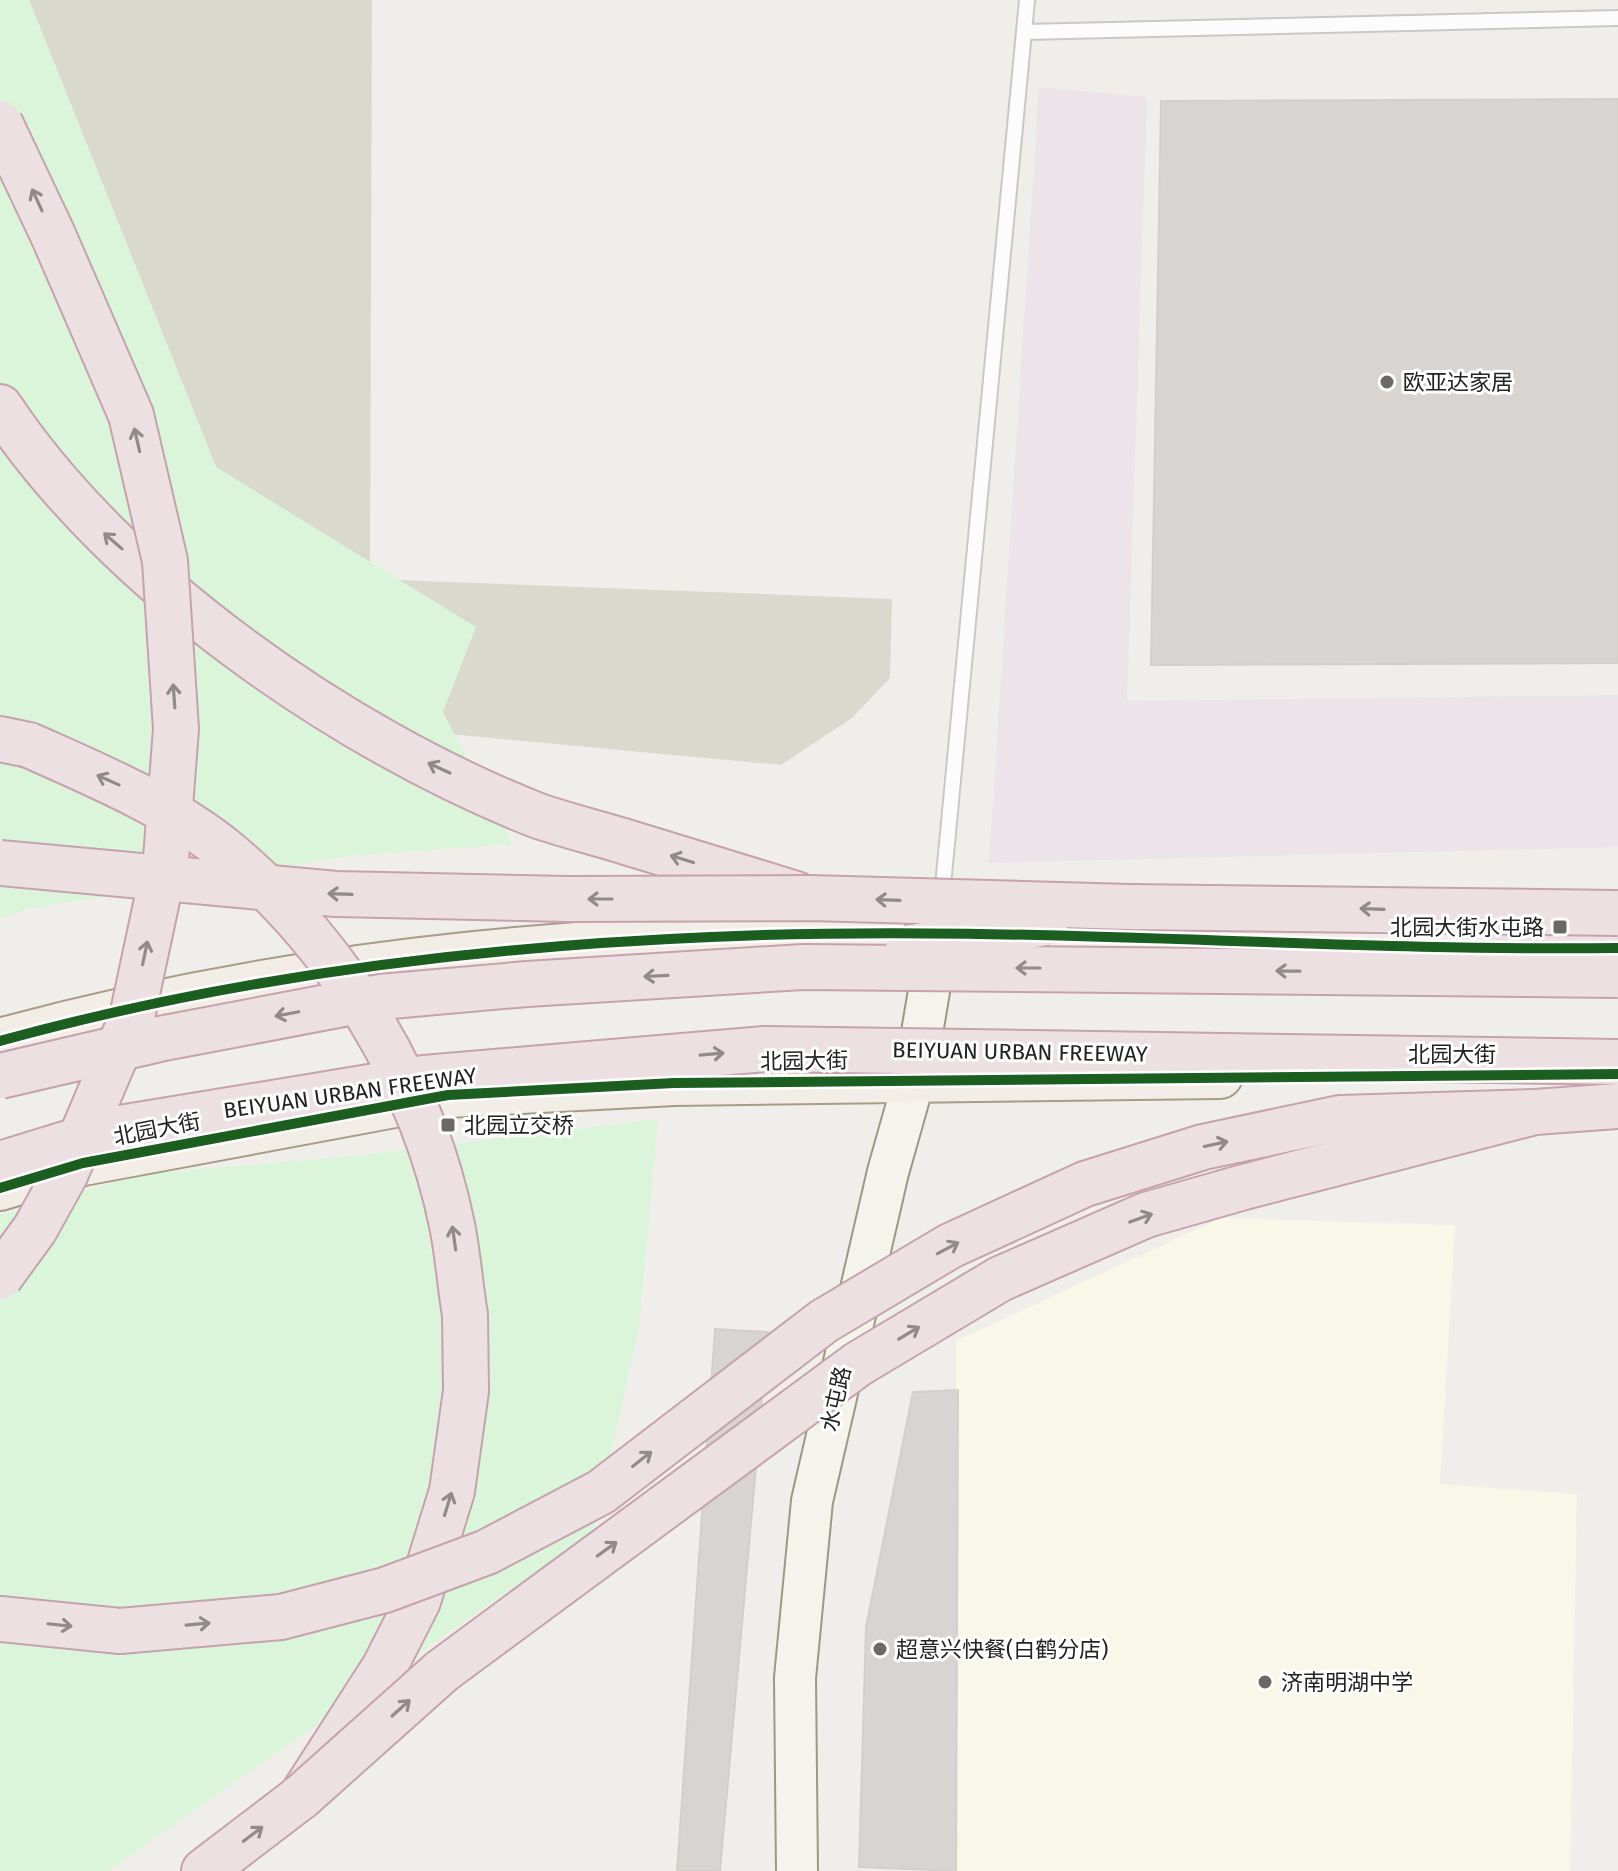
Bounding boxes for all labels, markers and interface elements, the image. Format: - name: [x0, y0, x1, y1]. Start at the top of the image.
- one-way arrow: [29, 188, 44, 212]
- place label: 欧亚达家居: [1403, 369, 1513, 396]
- marker: 欧亚达家居: [1378, 373, 1396, 391]
- one-way arrow: [128, 427, 143, 453]
- one-way arrow: [103, 532, 123, 550]
- one-way arrow: [166, 683, 181, 710]
- one-way arrow: [427, 760, 451, 775]
- one-way arrow: [97, 771, 121, 786]
- one-way arrow: [670, 851, 695, 865]
- one-way arrow: [327, 886, 354, 901]
- one-way arrow: [587, 891, 614, 907]
- one-way arrow: [875, 893, 902, 908]
- one-way arrow: [1359, 901, 1386, 916]
- place label: 北园大街水屯路: [1390, 914, 1544, 941]
- marker: 北园大街水屯路: [1551, 918, 1569, 936]
- one-way arrow: [139, 941, 154, 967]
- one-way arrow: [1015, 960, 1042, 976]
- one-way arrow: [1275, 963, 1302, 979]
- one-way arrow: [643, 969, 670, 984]
- one-way arrow: [275, 1008, 300, 1023]
- street label: BEIYUAN URBAN FREEWAY: [892, 1036, 1148, 1068]
- street label: 北园大街: [1408, 1041, 1496, 1068]
- one-way arrow: [698, 1046, 725, 1061]
- street label: 北园大街: [760, 1047, 848, 1075]
- street label: BEIYUAN URBAN FREEWAY: [222, 1062, 478, 1124]
- street label: 北园大街: [111, 1107, 203, 1151]
- place label: 北园立交桥: [464, 1112, 574, 1139]
- marker: 北园立交桥: [439, 1116, 457, 1134]
- one-way arrow: [1203, 1136, 1228, 1151]
- one-way arrow: [1128, 1209, 1153, 1224]
- one-way arrow: [446, 1226, 461, 1251]
- one-way arrow: [936, 1239, 959, 1255]
- one-way arrow: [897, 1325, 920, 1341]
- street label: 水屯路: [815, 1364, 857, 1434]
- one-way arrow: [631, 1450, 652, 1467]
- one-way arrow: [441, 1492, 456, 1518]
- one-way arrow: [595, 1541, 617, 1558]
- one-way arrow: [46, 1617, 73, 1632]
- one-way arrow: [184, 1617, 211, 1632]
- place label: 超意兴快餐(白鹤分店): [896, 1636, 1108, 1663]
- marker: 超意兴快餐(白鹤分店): [871, 1640, 889, 1658]
- place label: 济南明湖中学: [1281, 1669, 1413, 1696]
- marker: 济南明湖中学: [1256, 1673, 1274, 1691]
- one-way arrow: [390, 1699, 410, 1717]
- one-way arrow: [242, 1826, 263, 1843]

